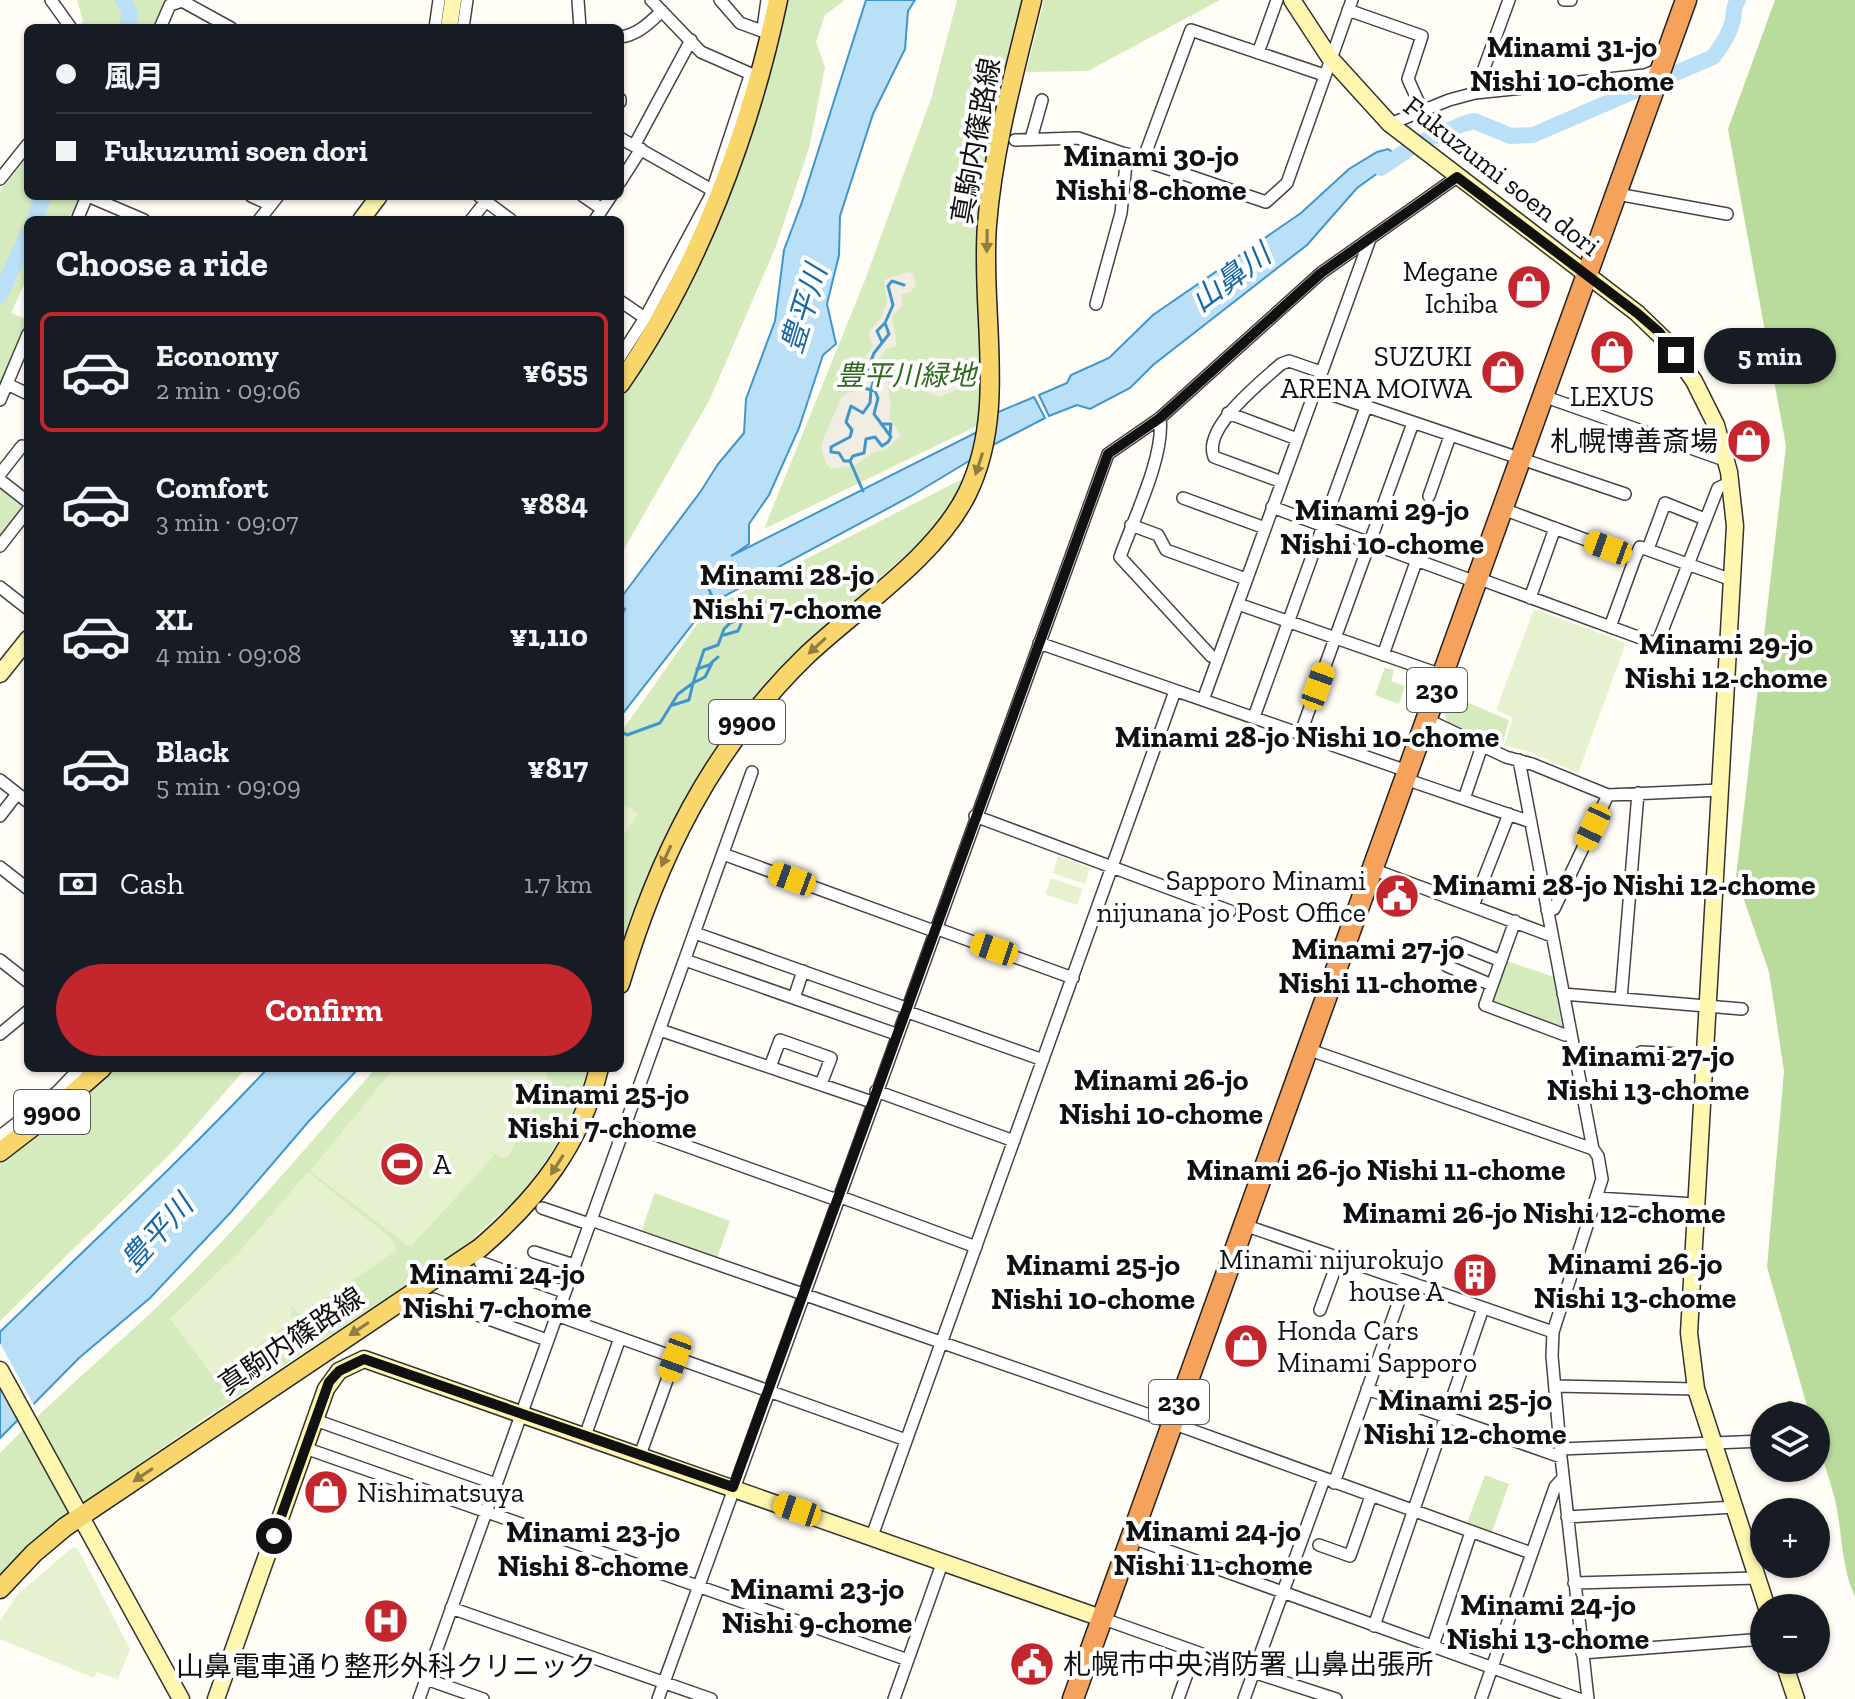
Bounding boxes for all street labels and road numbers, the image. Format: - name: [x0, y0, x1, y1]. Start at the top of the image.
- street label: 真駒内篠路線: [945, 55, 1007, 227]
- street label: Fukuzumi soen dori: [1397, 89, 1607, 263]
- road number: 230: [1407, 668, 1467, 712]
- road number: 9900: [709, 700, 785, 744]
- road number: 9900: [14, 1090, 90, 1134]
- street label: 真駒内篠路線: [212, 1280, 370, 1402]
- road number: 230: [1149, 1380, 1209, 1424]

